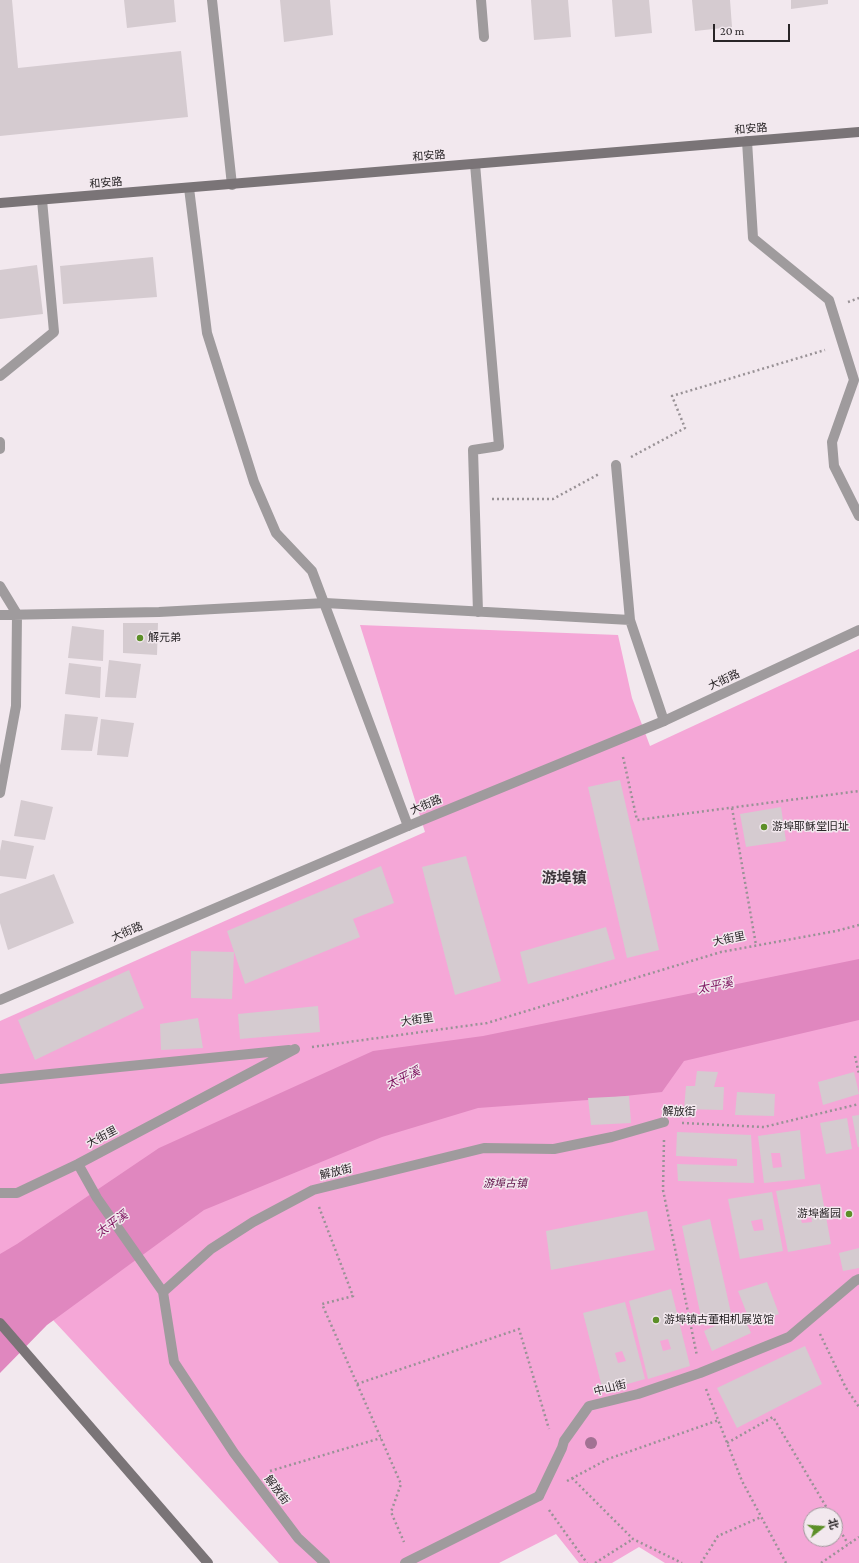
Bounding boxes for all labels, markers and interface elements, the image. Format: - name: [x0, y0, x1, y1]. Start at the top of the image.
- scale bar: [715, 16, 792, 42]
- text: 20 m: [720, 24, 744, 38]
- street label: 和安路: [734, 121, 768, 137]
- street label: 和安路: [412, 148, 446, 164]
- street label: 和安路: [89, 175, 123, 191]
- place label: 解元弟: [148, 631, 181, 645]
- marker: 解元弟: [135, 633, 145, 643]
- street label: 大街路: [706, 667, 742, 693]
- street label: 大街路: [408, 793, 444, 817]
- place label: 游埠耶稣堂旧址: [772, 820, 849, 834]
- marker: 游埠耶稣堂旧址: [759, 822, 769, 832]
- district label: 游埠镇: [542, 869, 586, 887]
- street label: 大街路: [109, 919, 145, 945]
- street label: 大街里: [711, 929, 747, 949]
- water label: 太平溪: [696, 975, 734, 997]
- street label: 大街里: [400, 1011, 434, 1029]
- water label: 太平溪: [384, 1064, 422, 1092]
- street label: 解放街: [663, 1105, 695, 1119]
- street label: 大街里: [84, 1123, 120, 1151]
- street label: 解放街: [318, 1162, 354, 1182]
- park label: 游埠古镇: [483, 1177, 527, 1191]
- place label: 游埠酱园: [797, 1207, 841, 1221]
- water label: 太平溪: [93, 1208, 131, 1240]
- marker: 游埠酱园: [844, 1209, 854, 1219]
- place label: 游埠镇古董相机展览馆: [664, 1313, 774, 1327]
- marker: 游埠镇古董相机展览馆: [651, 1315, 661, 1325]
- street label: 中山街: [592, 1378, 628, 1398]
- street label: 解放街: [262, 1473, 292, 1507]
- north arrow: [803, 1507, 843, 1547]
- text: 北: [826, 1517, 841, 1531]

